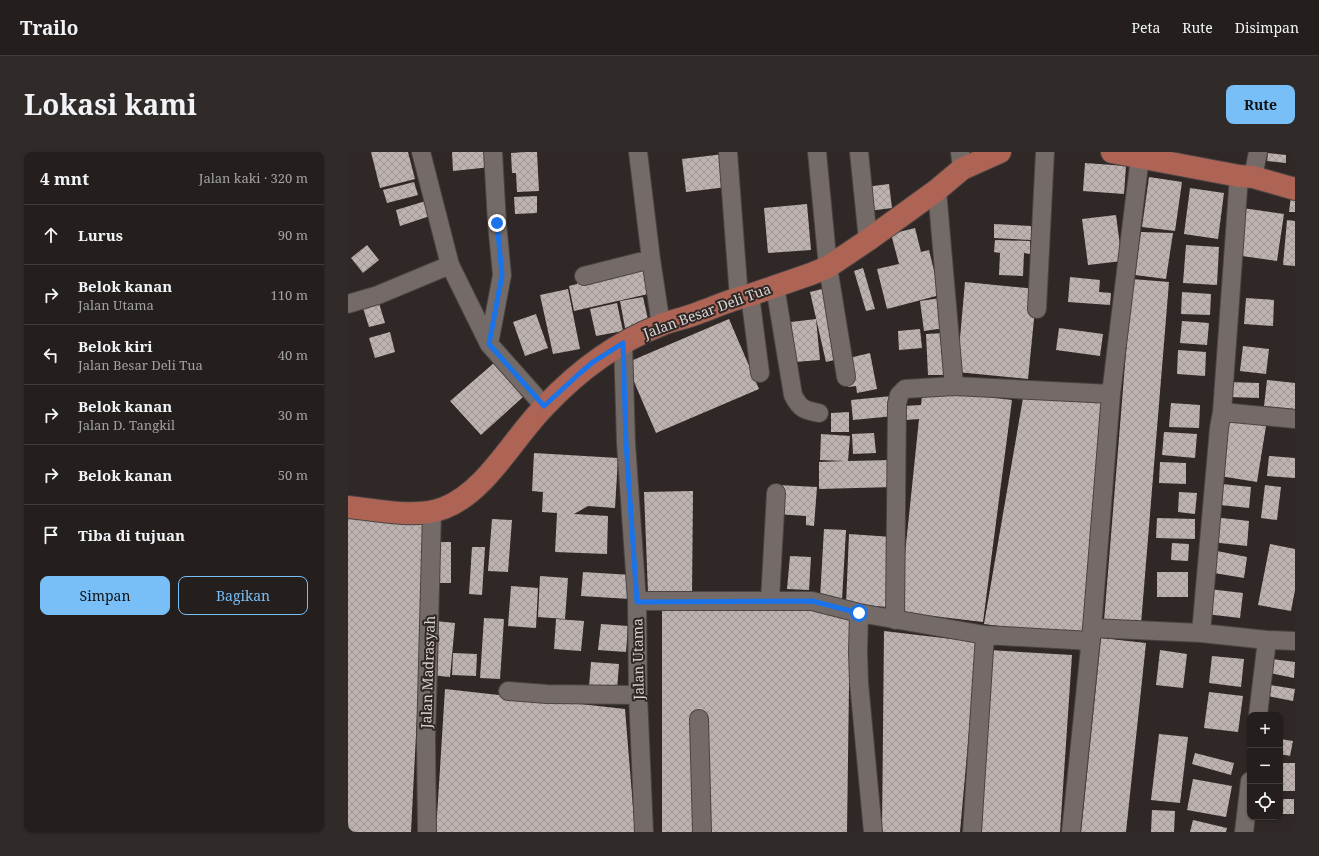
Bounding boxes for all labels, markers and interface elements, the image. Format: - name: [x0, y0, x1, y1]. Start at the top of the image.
- text: Trailo: [20, 15, 78, 41]
- text: Peta: [1132, 18, 1160, 37]
- text: Rute: [1182, 18, 1213, 37]
- text: Disimpan: [1235, 18, 1299, 37]
- text: Lokasi kami: [24, 85, 197, 123]
- button: Rute: [1226, 85, 1295, 124]
- text: 4 mnt: [40, 167, 89, 190]
- text: Jalan kaki · 320 m: [199, 169, 308, 187]
- route end: [488, 214, 506, 232]
- icon: ahead: [40, 224, 62, 246]
- text: Lurus: [78, 225, 123, 245]
- text: 90 m: [278, 226, 308, 244]
- text: Belok kanan: [78, 276, 172, 296]
- street label: Jalan Besar Deli Tua: [640, 279, 773, 343]
- icon: right: [40, 284, 62, 306]
- text: 110 m: [271, 286, 308, 304]
- text: Jalan Utama: [78, 296, 154, 314]
- text: Belok kiri: [78, 336, 153, 356]
- icon: left: [40, 344, 62, 366]
- text: 40 m: [278, 346, 308, 364]
- text: Jalan Besar Deli Tua: [78, 356, 203, 374]
- text: Belok kanan: [78, 396, 172, 416]
- icon: right: [40, 404, 62, 426]
- text: 30 m: [278, 406, 308, 424]
- text: Jalan D. Tangkil: [78, 416, 175, 434]
- icon: right: [40, 464, 62, 486]
- text: Belok kanan: [78, 465, 172, 485]
- text: 50 m: [278, 466, 308, 484]
- icon: arrive: [40, 524, 62, 546]
- text: Tiba di tujuan: [78, 525, 185, 545]
- button: Simpan: [40, 576, 170, 615]
- button: Bagikan: [178, 576, 308, 615]
- route start: [850, 604, 868, 622]
- street label: Jalan Madrasyah: [416, 615, 439, 730]
- street label: Jalan Utama: [627, 618, 648, 701]
- map controls: [1247, 712, 1283, 820]
- button: +: [1247, 712, 1283, 748]
- button: −: [1247, 748, 1283, 784]
- button: locate: [1247, 784, 1283, 820]

